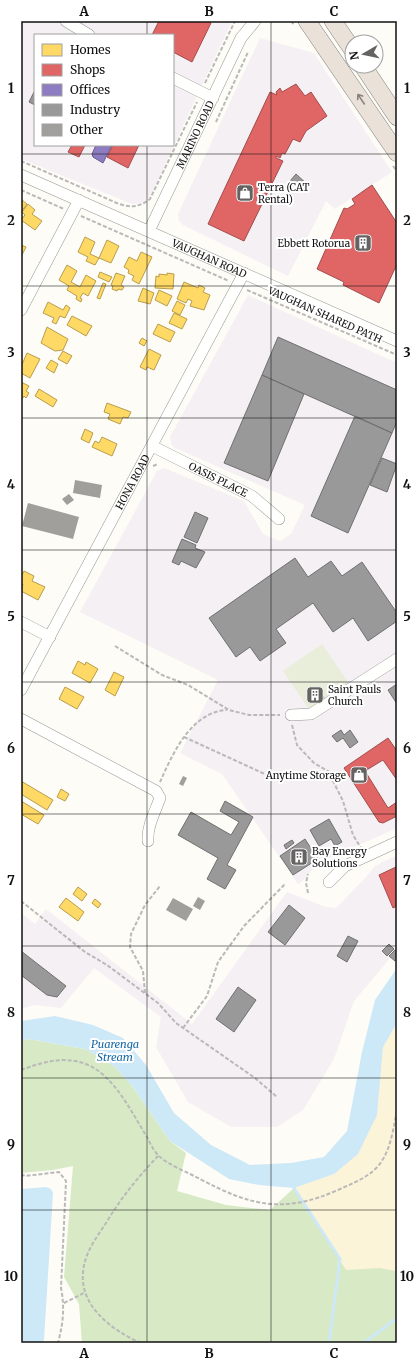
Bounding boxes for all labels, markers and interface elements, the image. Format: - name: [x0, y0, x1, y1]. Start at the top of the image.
- text: A: [78, 3, 89, 20]
- text: B: [204, 3, 214, 20]
- text: C: [330, 3, 339, 20]
- legend: [34, 34, 174, 146]
- north arrow: [344, 34, 384, 74]
- text: Homes: [70, 42, 111, 57]
- text: N: [346, 50, 362, 61]
- text: Shops: [70, 62, 105, 77]
- text: 1: [8, 80, 14, 97]
- text: 1: [404, 80, 410, 97]
- text: Offices: [70, 82, 110, 97]
- one-way arrow: [357, 94, 365, 105]
- street label: MARINO ROAD: [173, 98, 217, 170]
- text: Industry: [70, 102, 120, 117]
- text: Other: [70, 122, 104, 137]
- place label: Terra (CAT Rental): [258, 181, 310, 206]
- shop icon: Terra (CAT Rental): [235, 183, 255, 203]
- text: 2: [7, 212, 15, 229]
- text: 2: [403, 212, 411, 229]
- building icon: Ebbett Rotorua: [353, 233, 373, 253]
- street label: VAUGHAN ROAD: [169, 236, 249, 281]
- place label: Ebbett Rotorua: [278, 237, 351, 250]
- street label: VAUGHAN SHARED PATH: [265, 284, 384, 346]
- text: 3: [7, 344, 15, 361]
- text: 3: [403, 344, 411, 361]
- street label: HONA ROAD: [112, 452, 152, 512]
- street label: OASIS PLACE: [187, 459, 250, 500]
- text: 4: [7, 476, 16, 493]
- text: 4: [403, 476, 412, 493]
- text: 5: [7, 608, 15, 625]
- text: 5: [403, 608, 411, 625]
- place label: Saint Pauls Church: [328, 683, 381, 708]
- building icon: Saint Pauls Church: [305, 685, 325, 705]
- text: 6: [7, 740, 15, 757]
- text: 6: [403, 740, 411, 757]
- shop icon: Anytime Storage: [349, 765, 369, 785]
- place label: Anytime Storage: [265, 769, 346, 782]
- place label: Bay Energy Solutions: [312, 845, 367, 870]
- building icon: Bay Energy Solutions: [289, 847, 309, 867]
- text: 7: [7, 872, 15, 889]
- text: 7: [403, 872, 411, 889]
- text: 8: [7, 1004, 15, 1021]
- text: 8: [403, 1004, 411, 1021]
- water label: Puarenga Stream: [91, 1037, 139, 1064]
- text: 9: [7, 1136, 15, 1153]
- text: 9: [403, 1136, 411, 1153]
- text: 10: [4, 1268, 18, 1285]
- text: 10: [400, 1268, 414, 1285]
- text: A: [78, 1345, 89, 1362]
- text: B: [204, 1345, 214, 1362]
- text: C: [330, 1345, 339, 1362]

